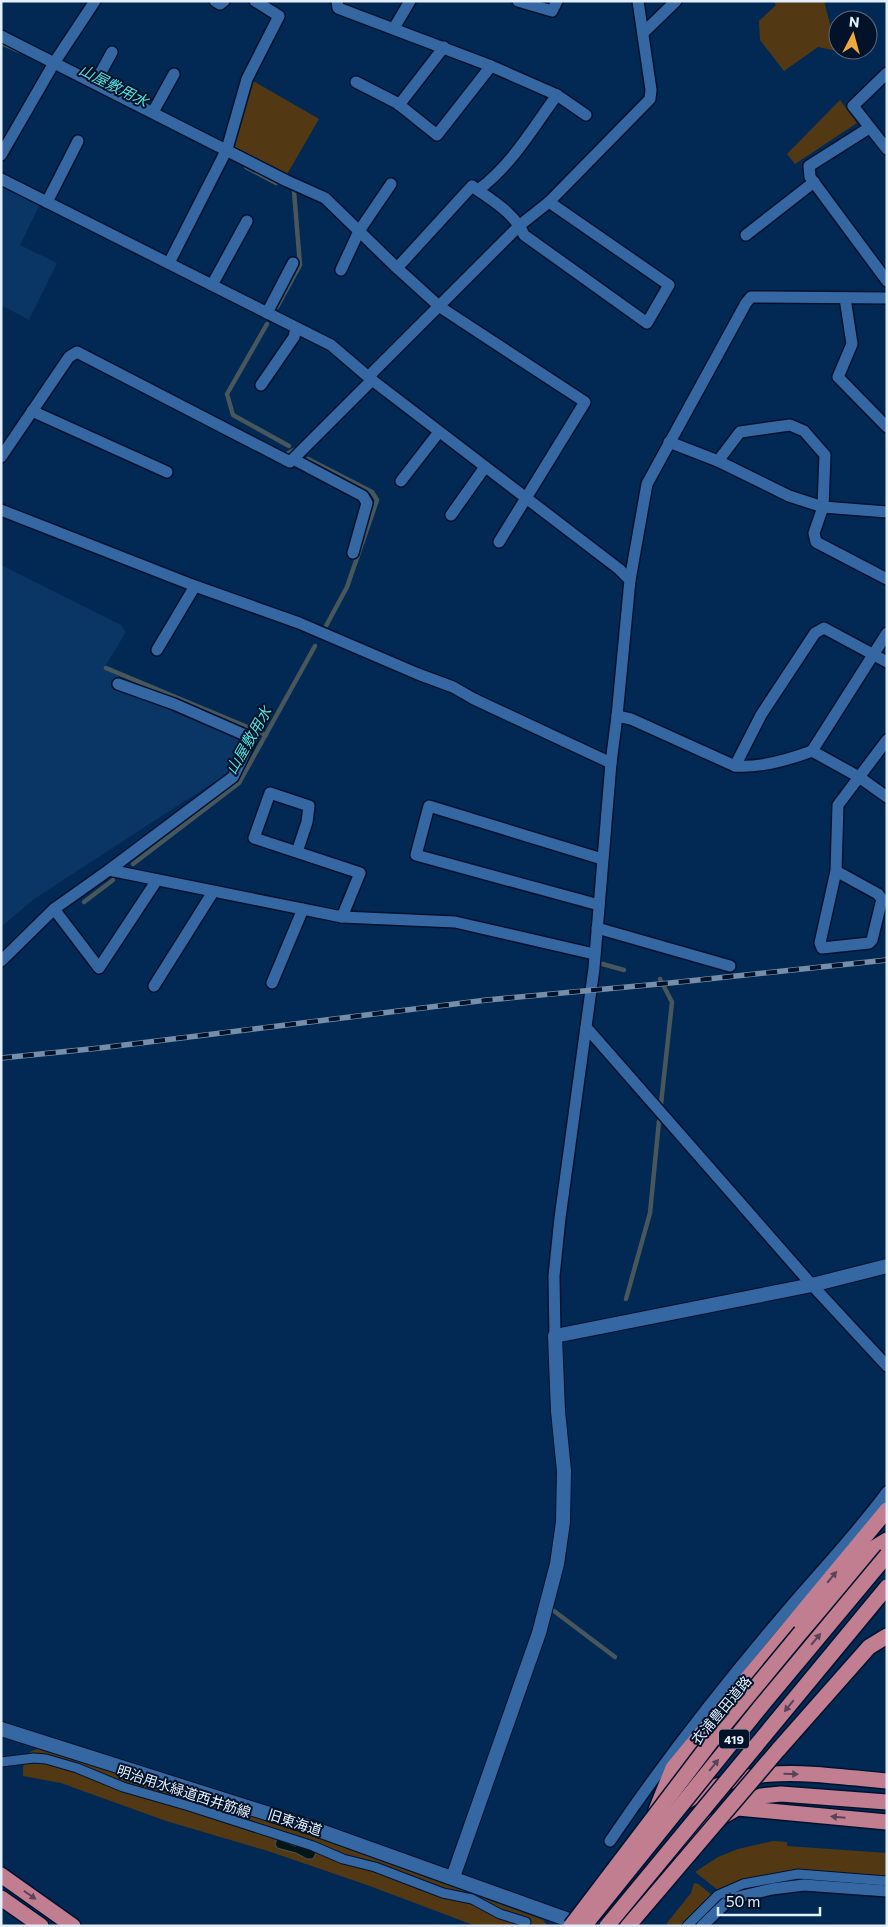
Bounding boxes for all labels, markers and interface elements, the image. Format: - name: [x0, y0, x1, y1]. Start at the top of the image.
- north arrow: [828, 10, 878, 60]
- text: N: [848, 13, 861, 31]
- water label: 山屋敷用水: [76, 60, 153, 111]
- water label: 山屋敷用水: [221, 701, 276, 777]
- one-way arrow: [826, 1572, 838, 1584]
- one-way arrow: [811, 1633, 822, 1646]
- street label: 衣浦豊田道路: [687, 1672, 755, 1748]
- one-way arrow: [784, 1700, 795, 1712]
- road number: 419: [719, 1730, 749, 1748]
- one-way arrow: [708, 1759, 719, 1772]
- street label: 明治用水緑道西井筋線: [115, 1761, 253, 1821]
- one-way arrow: [783, 1770, 799, 1778]
- street label: 旧東海道: [266, 1805, 324, 1839]
- one-way arrow: [830, 1813, 846, 1821]
- scale bar: [718, 1884, 820, 1916]
- one-way arrow: [23, 1890, 37, 1900]
- text: 50 m: [726, 1892, 760, 1910]

